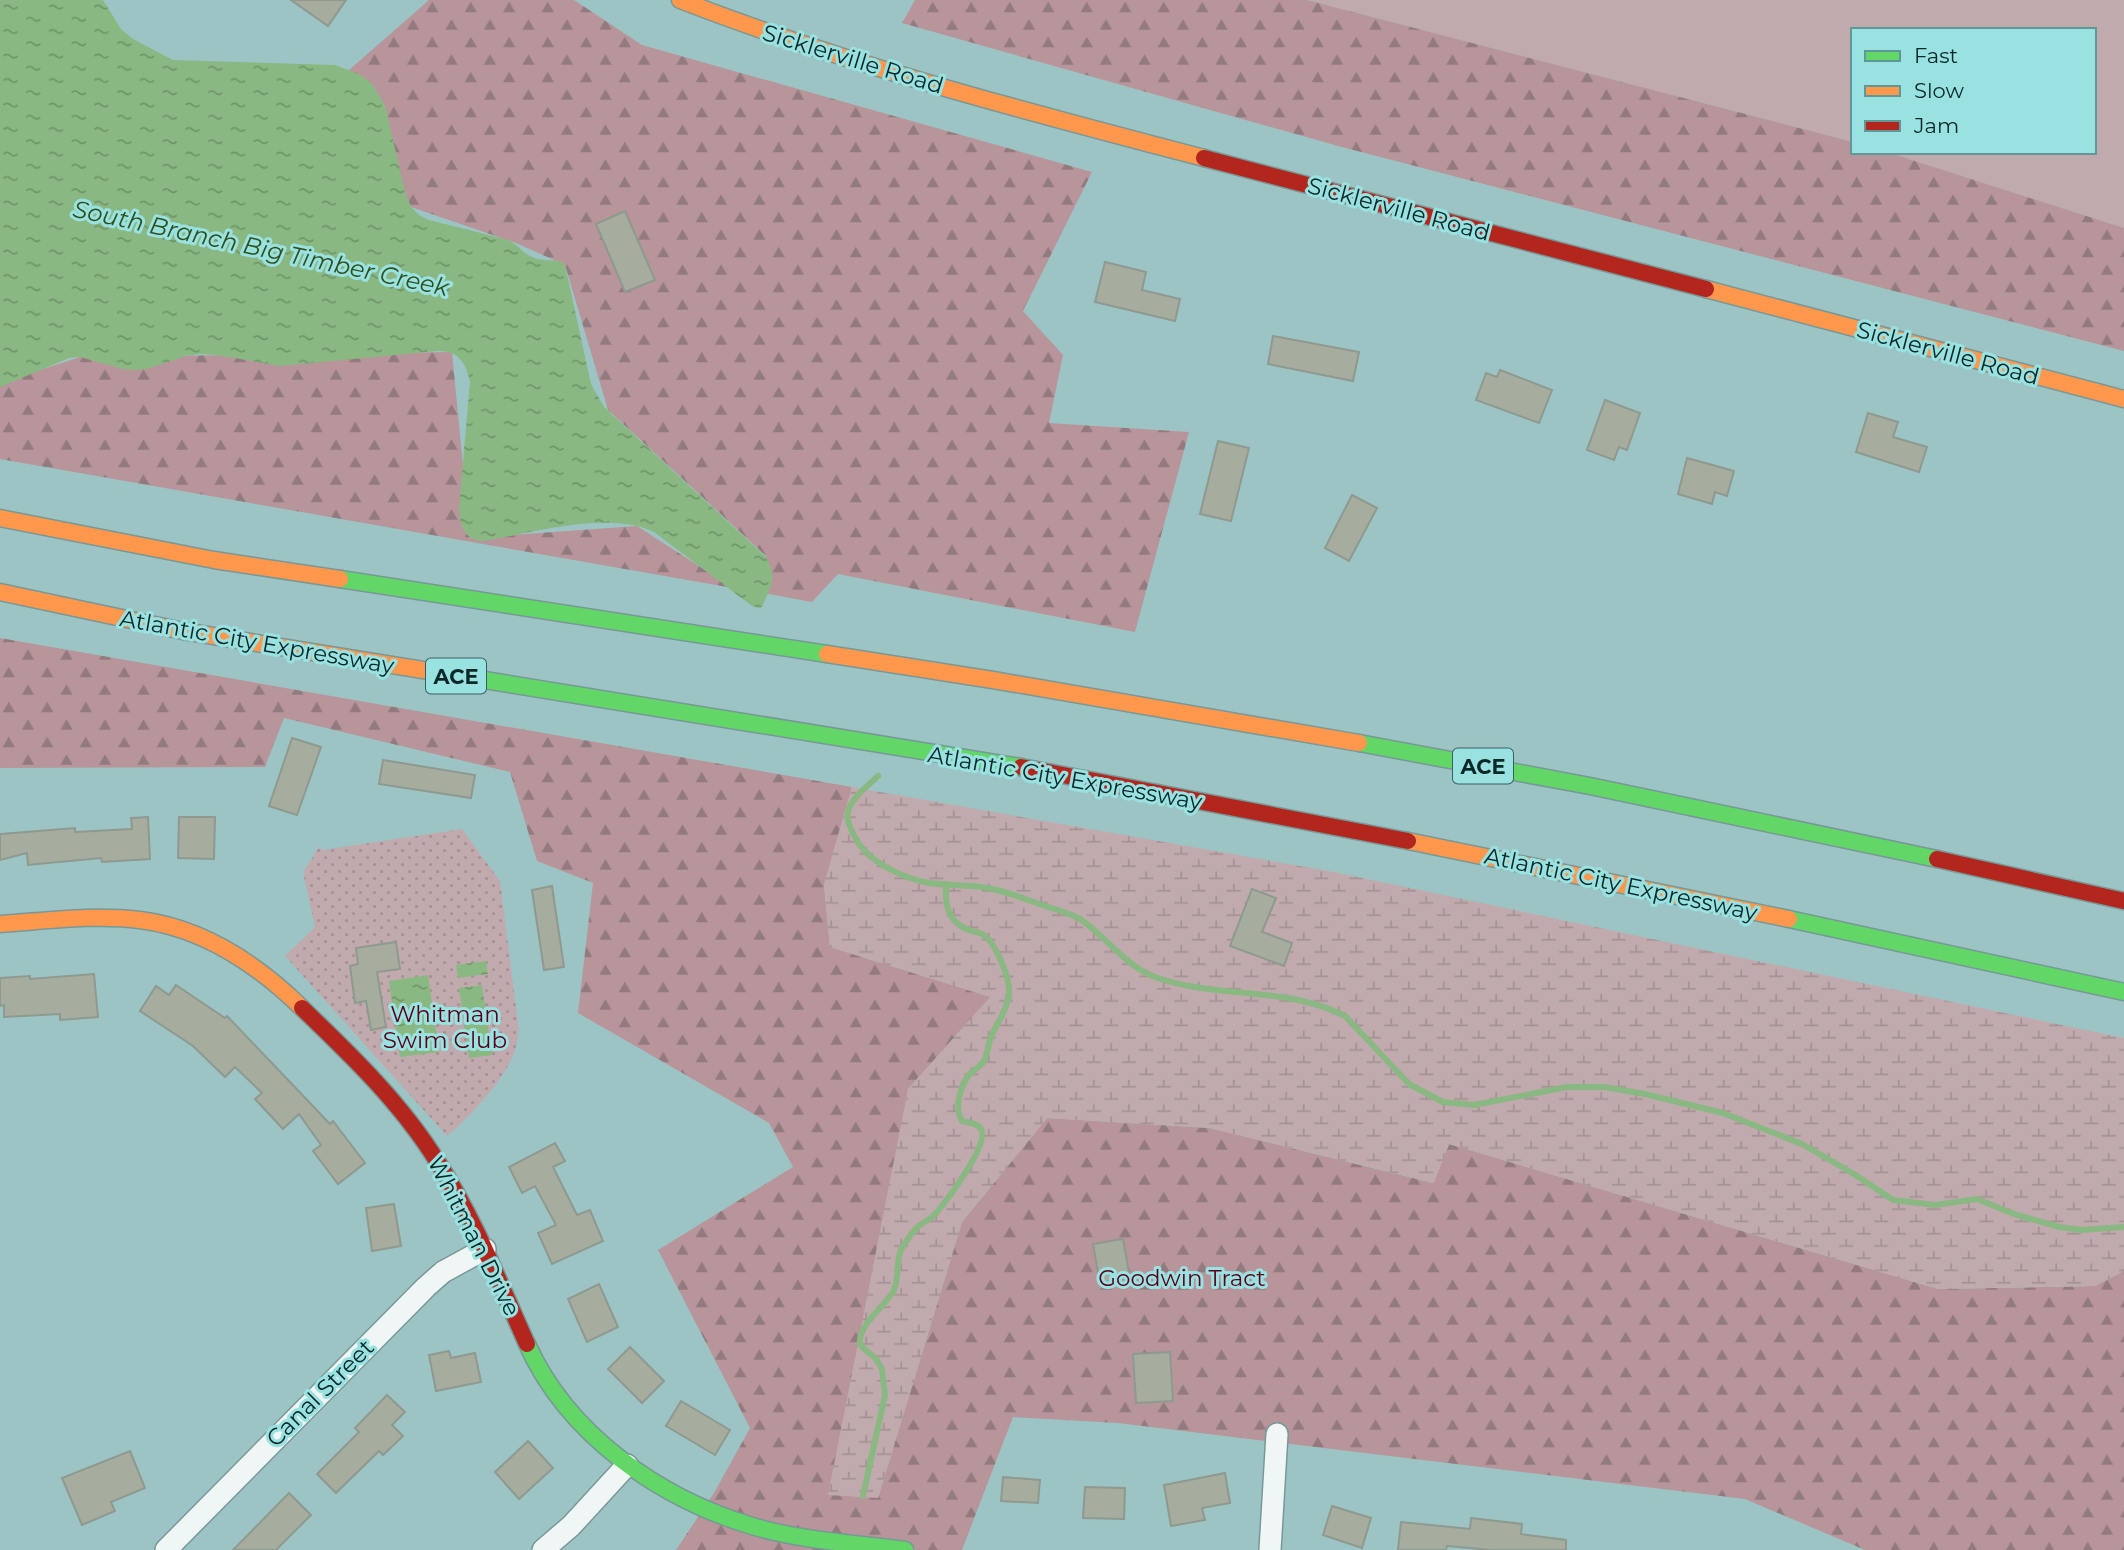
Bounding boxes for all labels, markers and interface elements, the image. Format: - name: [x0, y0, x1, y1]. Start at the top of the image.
- street label: Sicklerville Road: [759, 18, 947, 100]
- legend: [1851, 28, 2096, 154]
- text: Fast: [1914, 43, 1958, 68]
- text: Slow: [1914, 78, 1964, 103]
- text: Jam: [1913, 113, 1959, 138]
- street label: Sicklerville Road: [1305, 171, 1493, 247]
- water label: South Branch Big Timber Creek: [70, 194, 453, 302]
- street label: Sicklerville Road: [1854, 315, 2042, 391]
- street label: Atlantic City Expressway: [118, 604, 397, 680]
- road number: ACE: [426, 658, 486, 694]
- street label: Atlantic City Expressway: [926, 740, 1205, 816]
- road number: ACE: [1453, 748, 1513, 784]
- street label: Atlantic City Expressway: [1482, 841, 1760, 927]
- park label: Whitman Swim Club: [383, 1000, 507, 1054]
- street label: Whitman Drive: [422, 1151, 526, 1321]
- park label: Goodwin Tract: [1098, 1264, 1266, 1292]
- street label: Canal Street: [260, 1333, 380, 1453]

